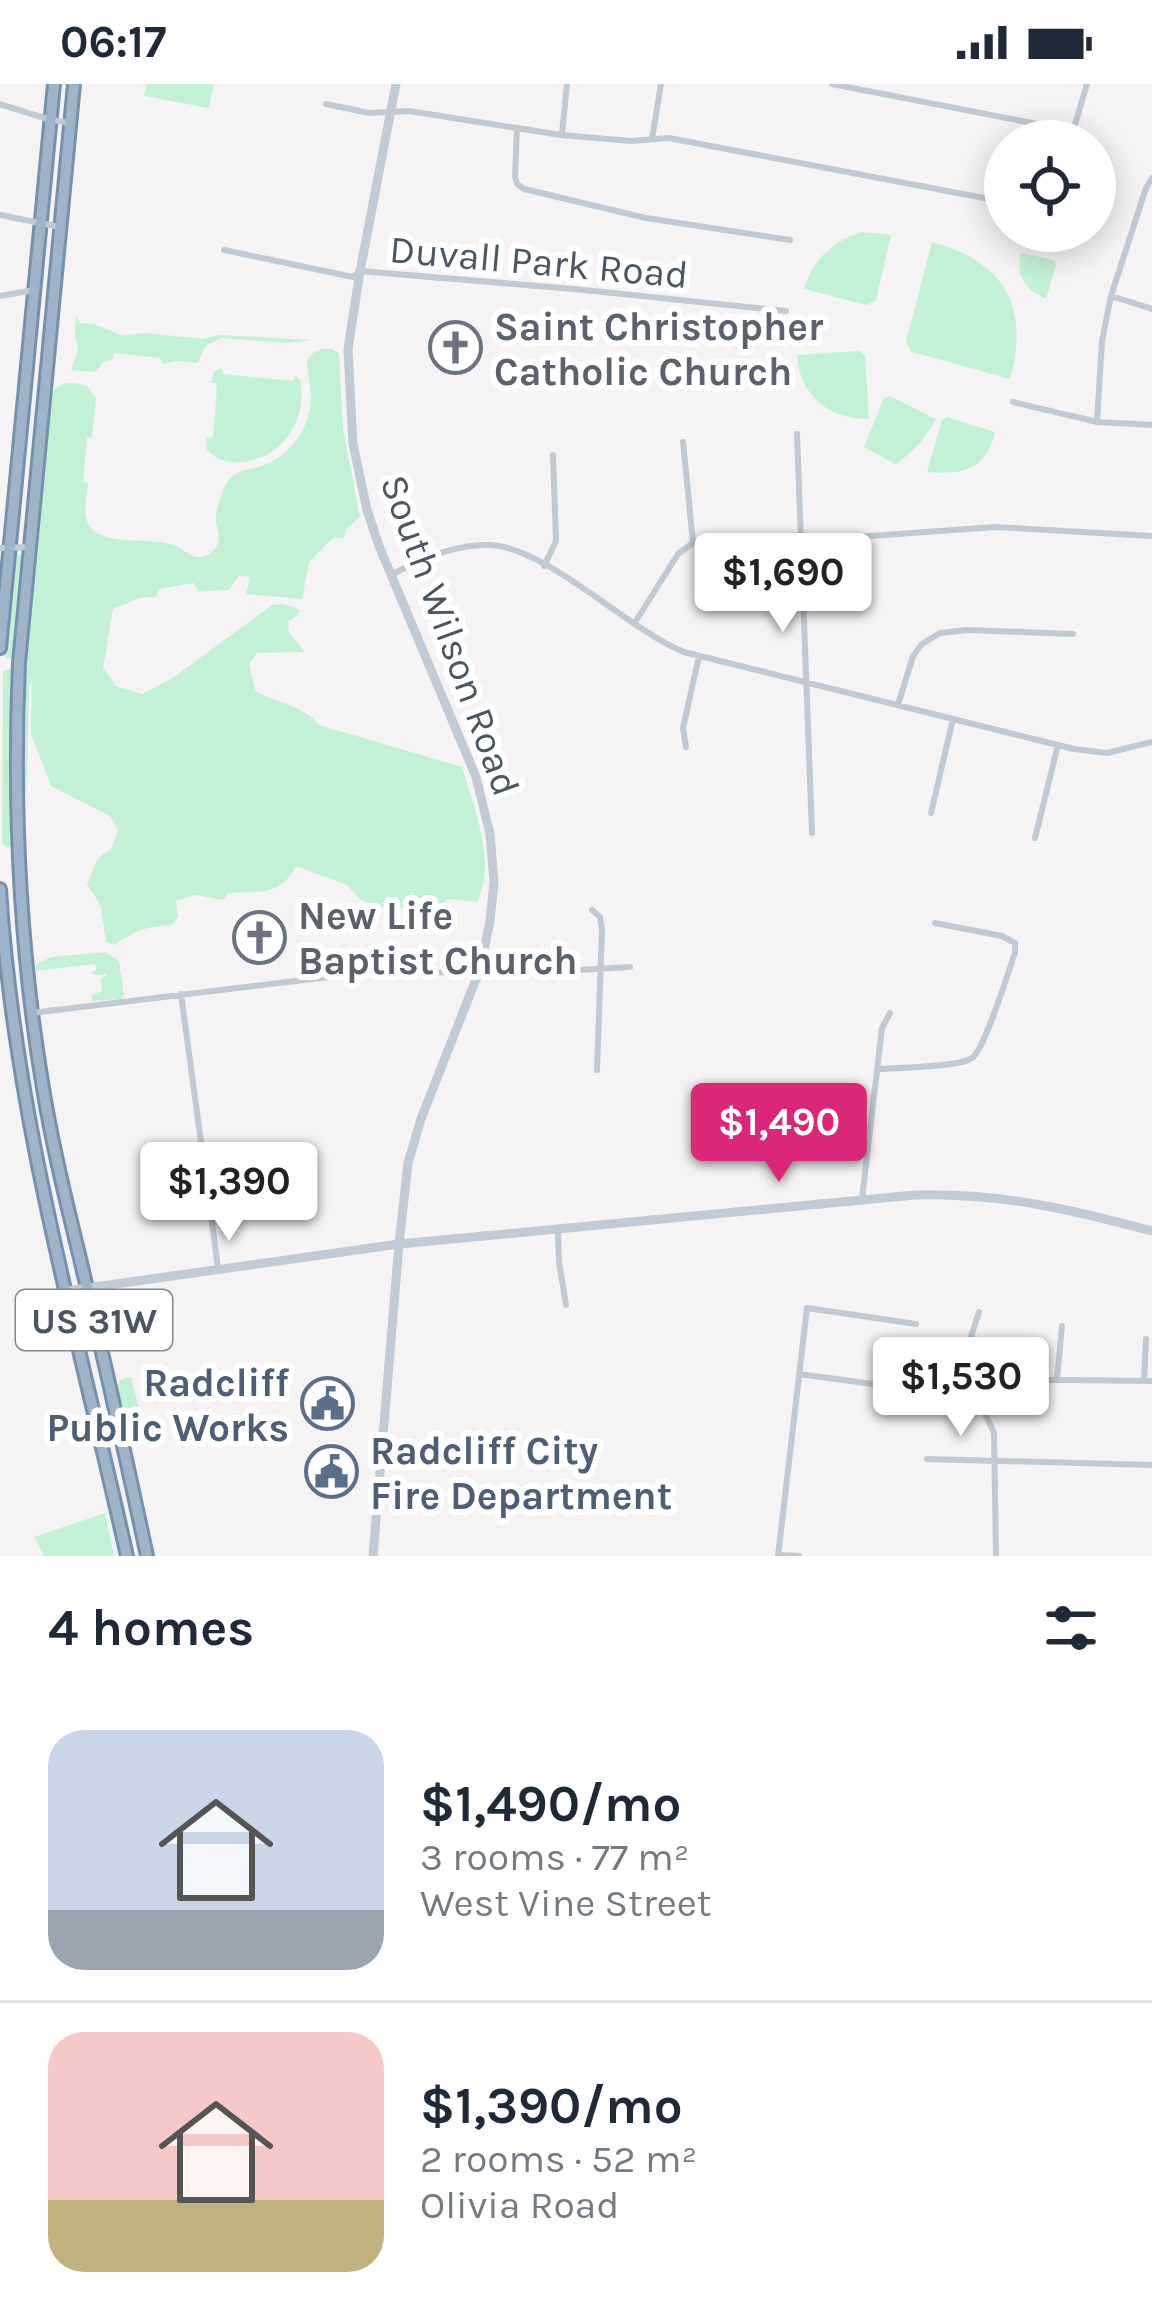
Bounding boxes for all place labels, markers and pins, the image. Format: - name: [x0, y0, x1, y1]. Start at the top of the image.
- place label: Saint Christopher Catholic Church: [494, 304, 824, 395]
- church icon: Saint Christopher Catholic Church: [427, 320, 483, 376]
- pin: $1,690: [685, 533, 881, 635]
- place label: New Life Baptist Church: [298, 893, 578, 984]
- church icon: New Life Baptist Church: [231, 909, 287, 965]
- pin: $1,490: [681, 1083, 877, 1185]
- pin: $1,390: [131, 1142, 327, 1244]
- pin: $1,530: [863, 1337, 1059, 1439]
- place label: Radcliff Public Works: [46, 1360, 290, 1451]
- public building icon: Radcliff Public Works: [300, 1376, 356, 1432]
- place label: Radcliff City Fire Department: [370, 1428, 672, 1519]
- public building icon: Radcliff City Fire Department: [303, 1444, 359, 1500]

